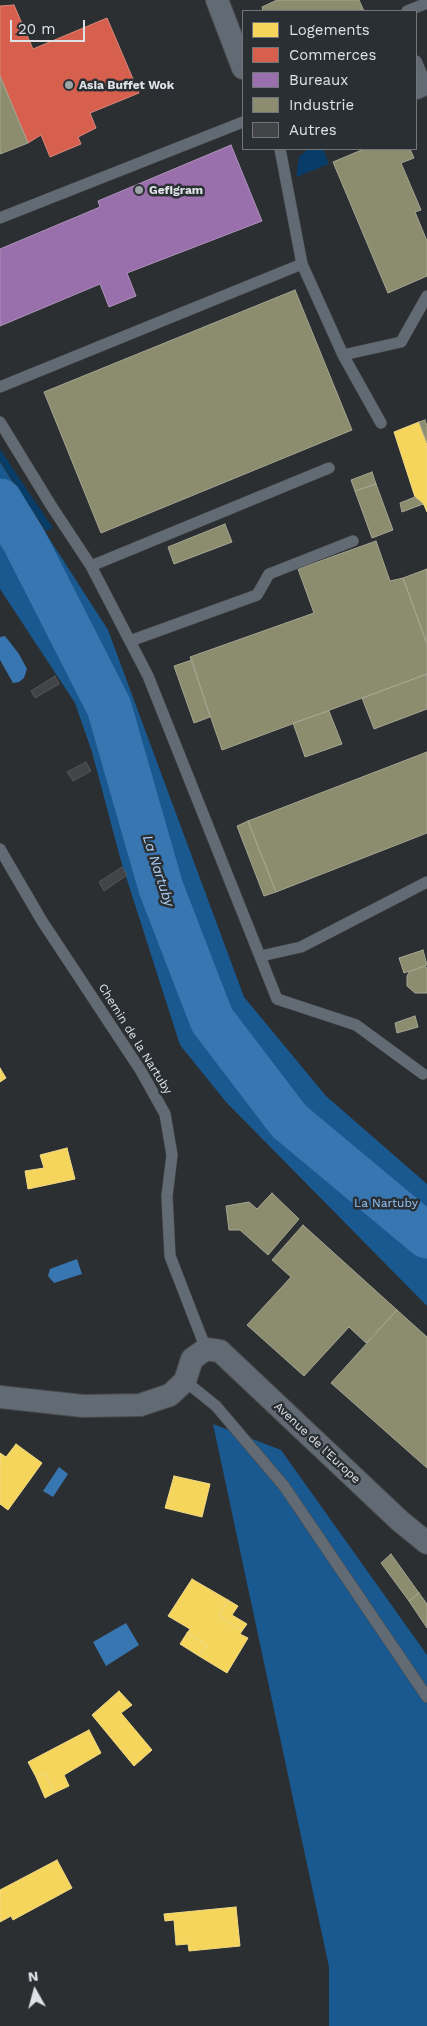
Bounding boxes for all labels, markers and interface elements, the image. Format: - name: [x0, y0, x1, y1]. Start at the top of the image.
- scale bar: [12, 10, 88, 42]
- legend: [242, 10, 417, 150]
- text: 20 m: [18, 20, 56, 38]
- text: Logements: [289, 21, 370, 39]
- text: Commerces: [289, 46, 376, 64]
- text: Bureaux: [289, 71, 348, 89]
- place label: Asia Buffet Wok: [79, 78, 174, 92]
- marker: Asia Buffet Wok: [63, 79, 75, 91]
- text: Industrie: [289, 96, 354, 114]
- text: Autres: [289, 121, 337, 139]
- place label: Gefigram: [149, 183, 203, 197]
- marker: Gefigram: [133, 184, 145, 196]
- water label: La Nartuby: [139, 833, 177, 909]
- street label: Chemin de la Nartuby: [95, 981, 175, 1097]
- park label: La Nartuby: [354, 1196, 418, 1210]
- street label: Avenue de l'Europe: [271, 1399, 363, 1487]
- north arrow: [10, 1966, 60, 2016]
- text: N: [27, 1968, 39, 1985]

